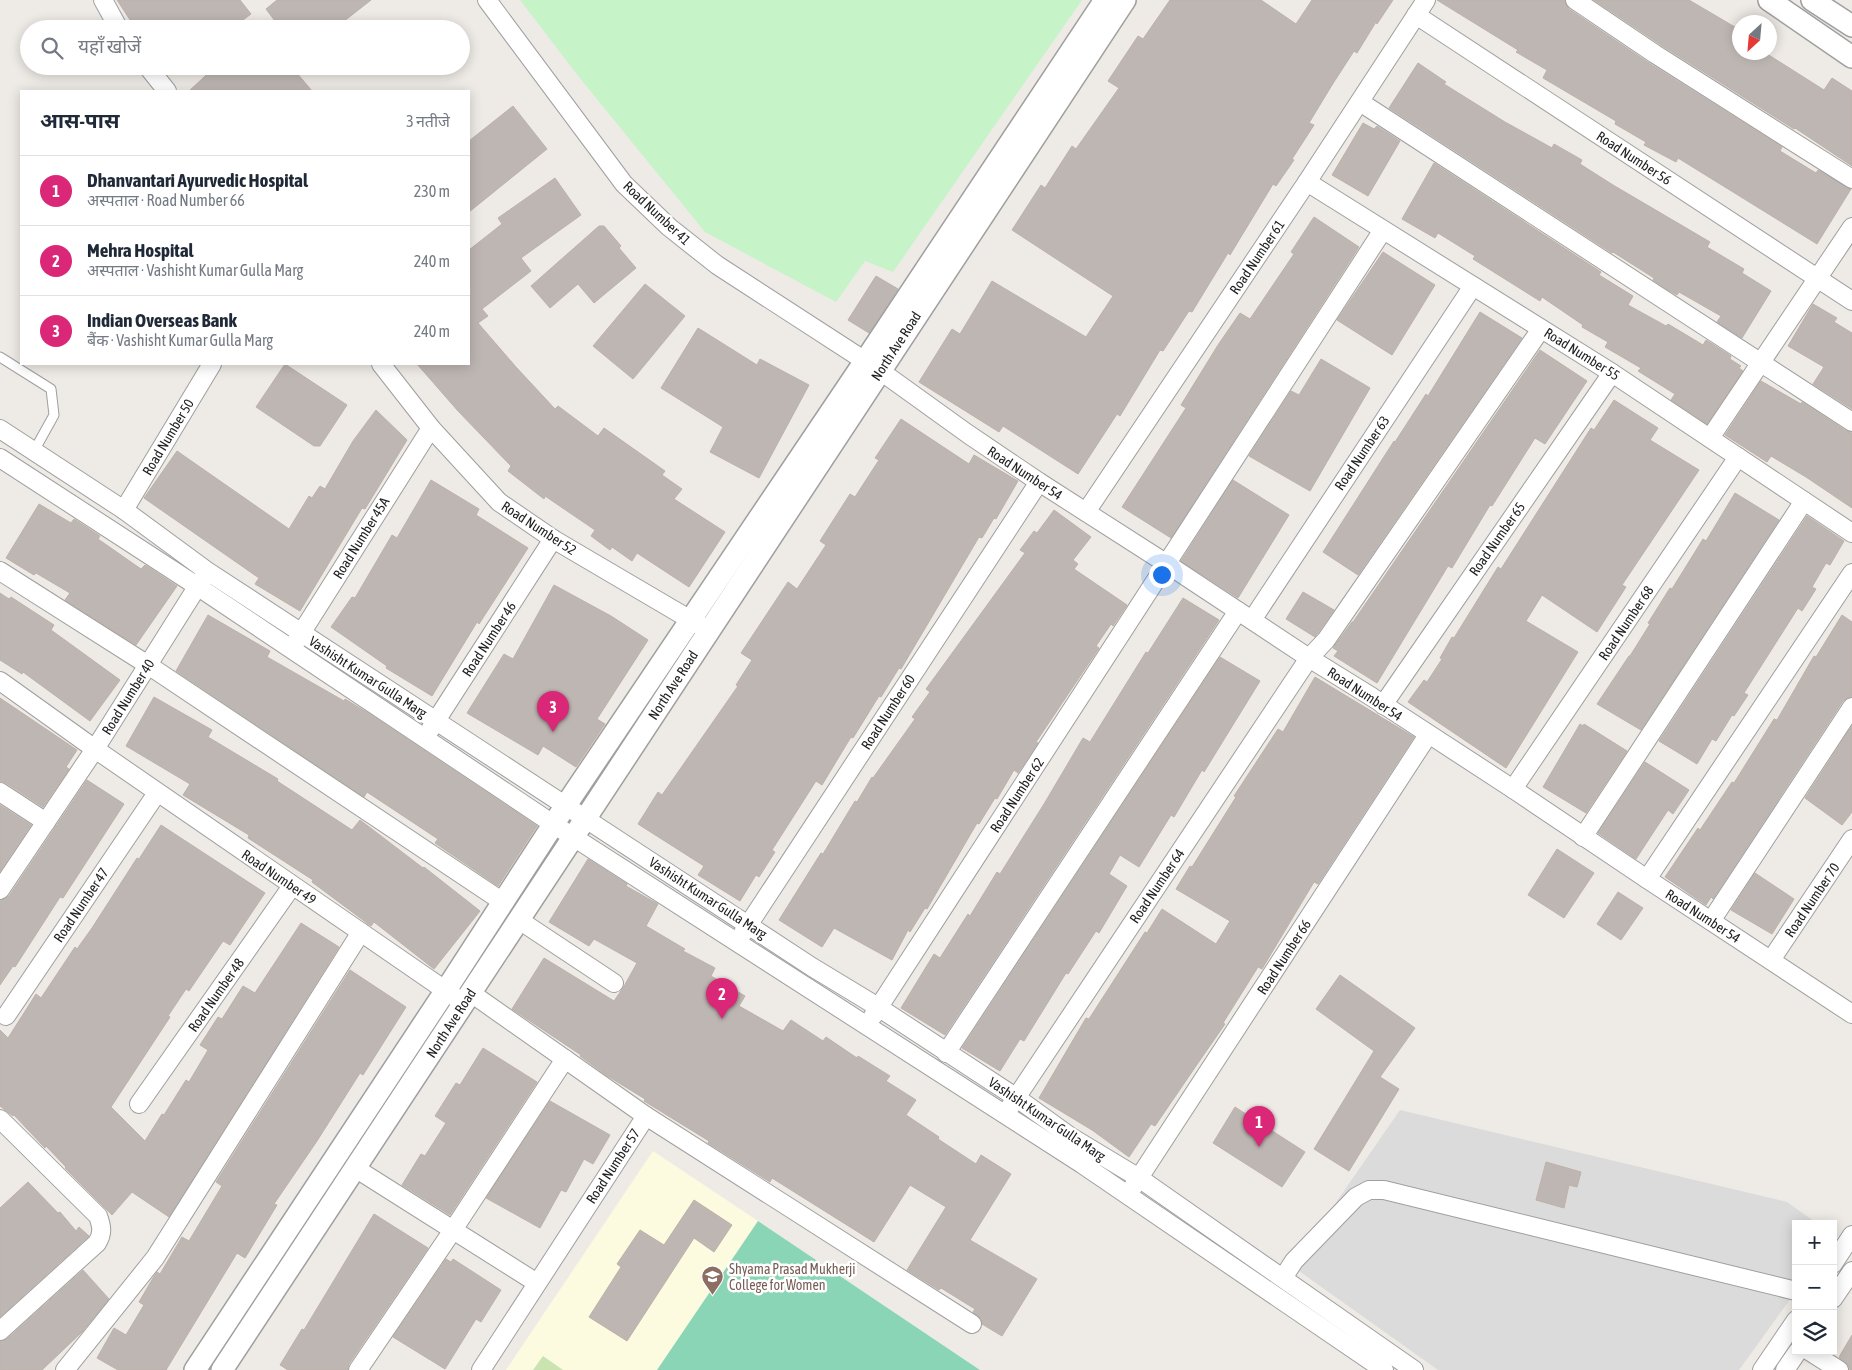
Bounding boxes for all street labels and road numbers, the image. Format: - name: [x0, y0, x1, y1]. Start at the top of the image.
- street label: Road Number 56: [1594, 128, 1675, 188]
- street label: Road Number 41: [620, 178, 694, 248]
- street label: Road Number 61: [1226, 217, 1288, 297]
- street label: North Ave Road: [868, 308, 924, 384]
- street label: Road Number 55: [1541, 324, 1623, 384]
- street label: Road Number 50: [139, 396, 197, 478]
- street label: Road Number 63: [1331, 413, 1393, 493]
- street label: Road Number 54: [985, 443, 1066, 503]
- street label: Road Number 45A: [330, 494, 392, 582]
- street label: Road Number 52: [499, 498, 579, 558]
- street label: Road Number 65: [1466, 499, 1528, 579]
- street label: Road Number 68: [1595, 583, 1657, 663]
- street label: Road Number 46: [459, 598, 519, 679]
- street label: Vashisht Kumar Gulla Marg: [306, 633, 430, 721]
- street label: North Ave Road: [645, 647, 701, 723]
- street label: Road Number 40: [98, 656, 158, 738]
- street label: Road Number 54: [1325, 664, 1406, 724]
- street label: Road Number 60: [858, 671, 918, 752]
- street label: Road Number 62: [987, 755, 1047, 835]
- street label: Road Number 49: [239, 846, 319, 908]
- street label: Road Number 64: [1126, 846, 1188, 926]
- street label: Vashisht Kumar Gulla Marg: [646, 854, 770, 942]
- street label: Road Number 70: [1781, 860, 1843, 940]
- street label: Road Number 47: [50, 865, 112, 945]
- street label: Road Number 54: [1663, 886, 1744, 946]
- street label: Road Number 66: [1254, 916, 1314, 997]
- street label: Road Number 48: [185, 955, 247, 1035]
- street label: North Ave Road: [423, 985, 479, 1061]
- street label: Vashisht Kumar Gulla Marg: [986, 1074, 1108, 1164]
- street label: Road Number 57: [583, 1126, 643, 1206]

